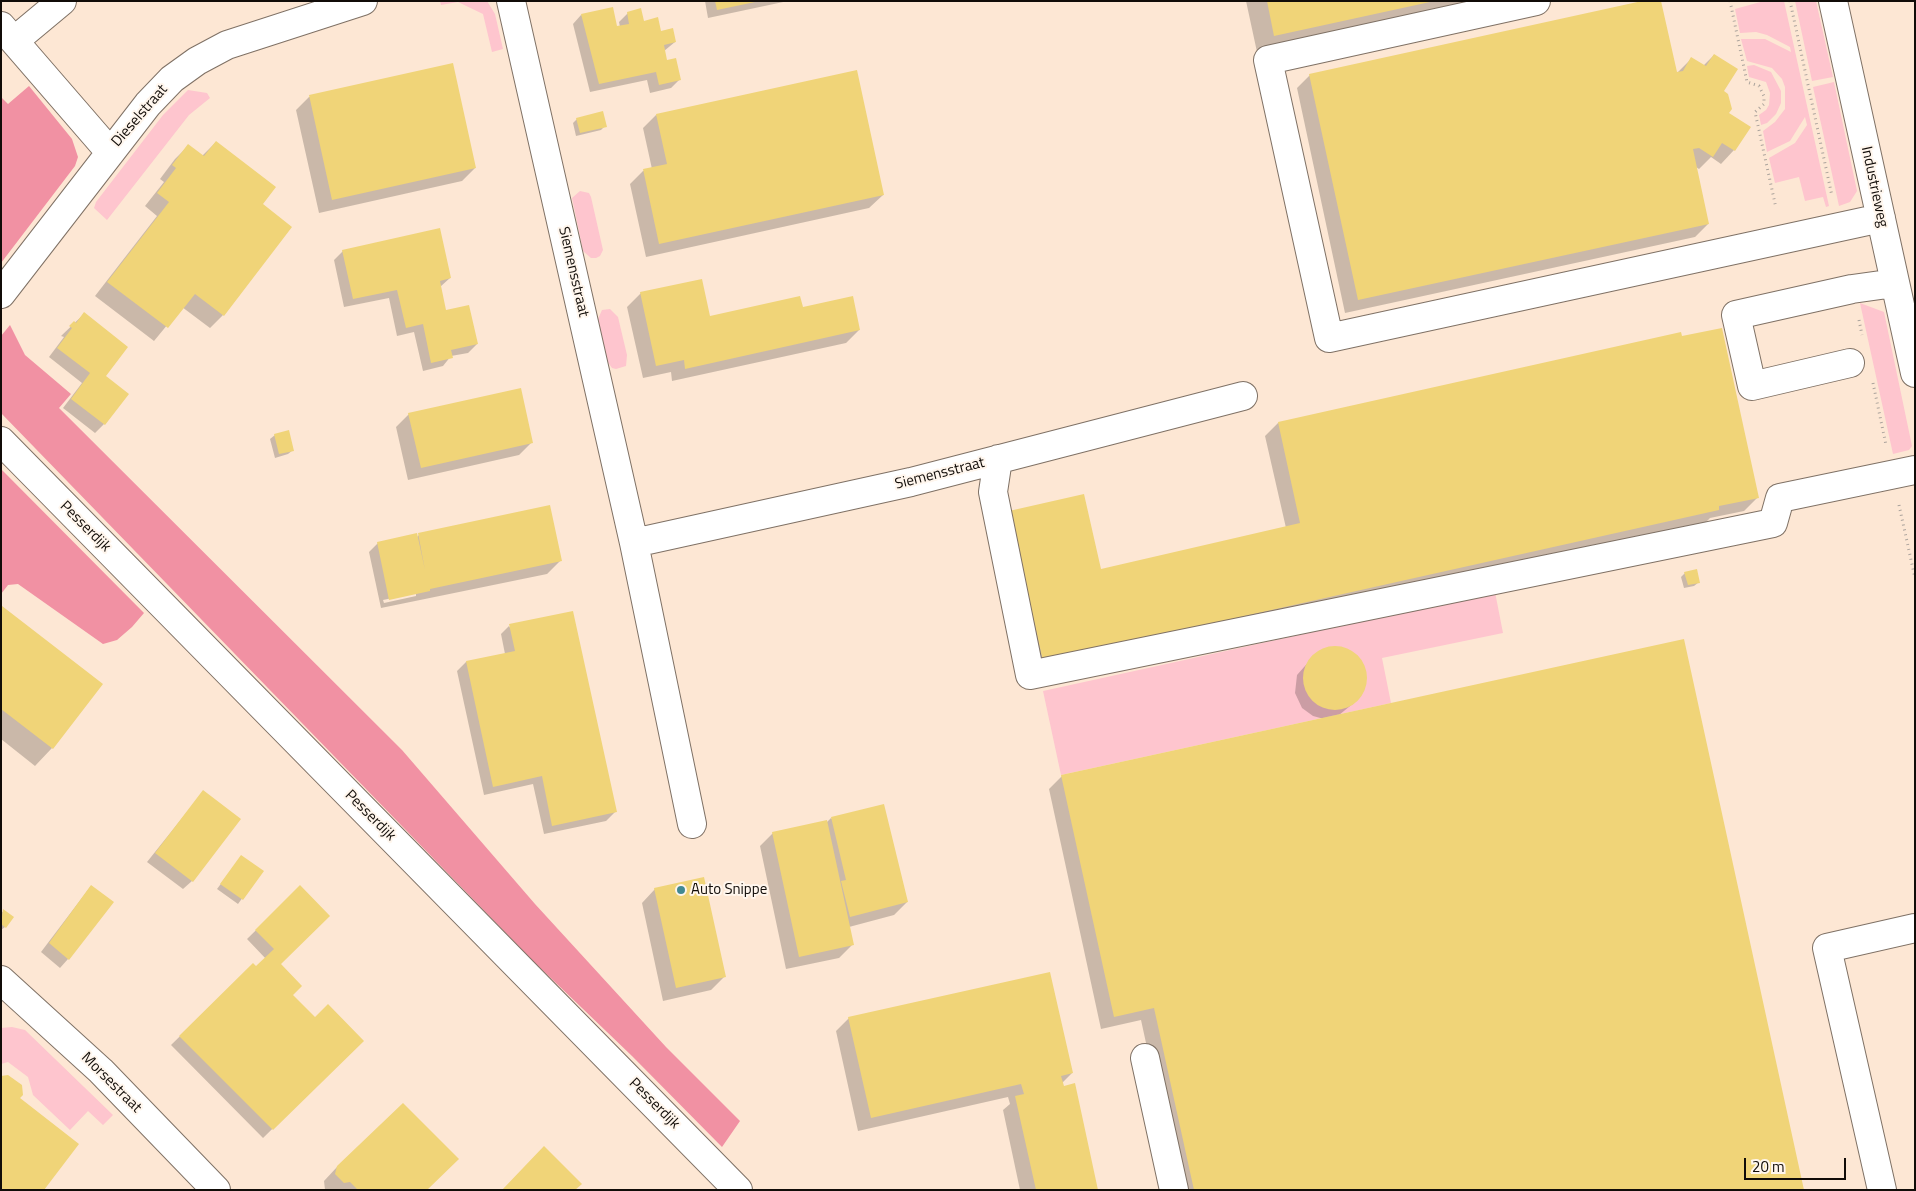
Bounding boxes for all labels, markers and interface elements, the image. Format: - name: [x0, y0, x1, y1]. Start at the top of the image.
- street label: Dieselstraat: [108, 81, 172, 151]
- street label: Industrieweg: [1857, 145, 1891, 229]
- street label: Siemensstraat: [554, 225, 592, 319]
- street label: Siemensstraat: [893, 454, 987, 494]
- street label: Pesserdijk: [56, 498, 114, 556]
- street label: Pesserdijk: [341, 787, 399, 845]
- place label: Auto Snippe: [691, 881, 767, 899]
- marker: Auto Snippe: [675, 884, 687, 896]
- street label: Morsestraat: [77, 1049, 145, 1117]
- street label: Pesserdijk: [625, 1075, 683, 1133]
- scale bar: [1746, 1148, 1848, 1180]
- text: 20 m: [1752, 1155, 1785, 1178]

